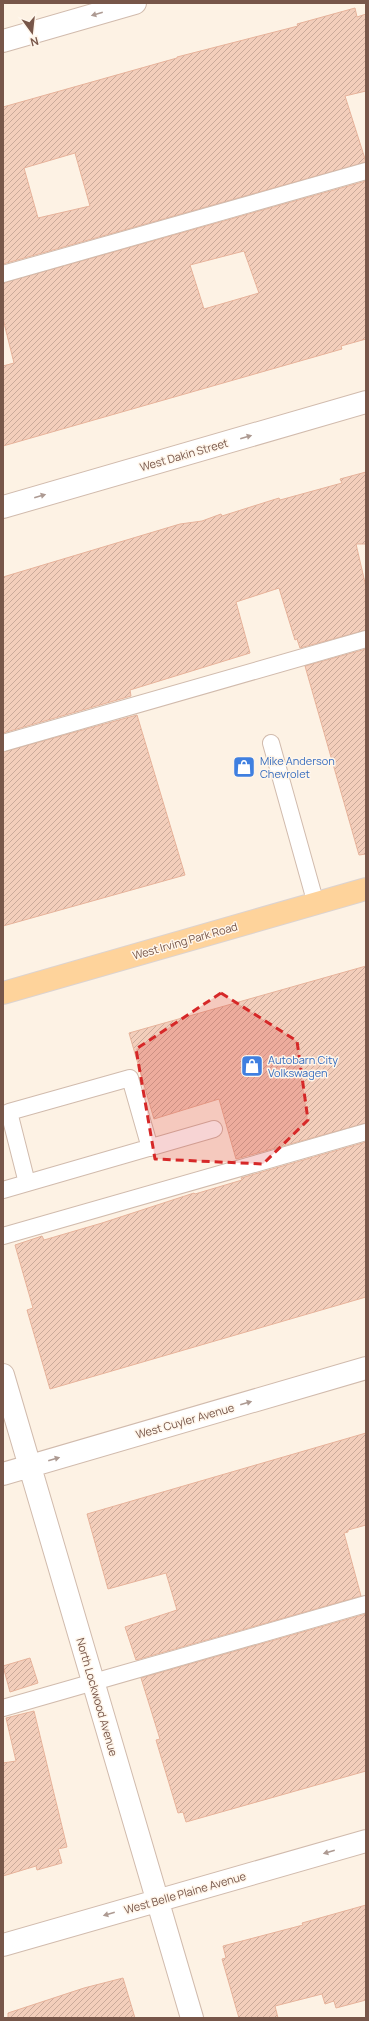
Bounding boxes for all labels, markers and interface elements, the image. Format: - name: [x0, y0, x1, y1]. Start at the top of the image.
- one-way arrow: [91, 11, 103, 17]
- north arrow: [12, 12, 52, 52]
- text: N: [29, 34, 40, 50]
- one-way arrow: [240, 434, 252, 440]
- street label: West Dakin Street: [138, 435, 230, 474]
- one-way arrow: [35, 493, 47, 499]
- place label: Mike Anderson Chevrolet: [260, 753, 335, 781]
- shop icon: Mike Anderson Chevrolet: [231, 754, 257, 780]
- street label: West Irving Park Road: [131, 918, 239, 963]
- place label: Autobarn City Volkswagen: [268, 1052, 338, 1080]
- shop icon: Autobarn City Volkswagen: [239, 1053, 265, 1079]
- street label: West Cuyler Avenue: [134, 1399, 236, 1442]
- one-way arrow: [240, 1400, 252, 1406]
- one-way arrow: [48, 1456, 60, 1462]
- street label: North Lockwood Avenue: [73, 1636, 122, 1758]
- one-way arrow: [322, 1849, 334, 1855]
- street label: West Belle Plaine Avenue: [122, 1868, 248, 1917]
- one-way arrow: [103, 1911, 115, 1917]

